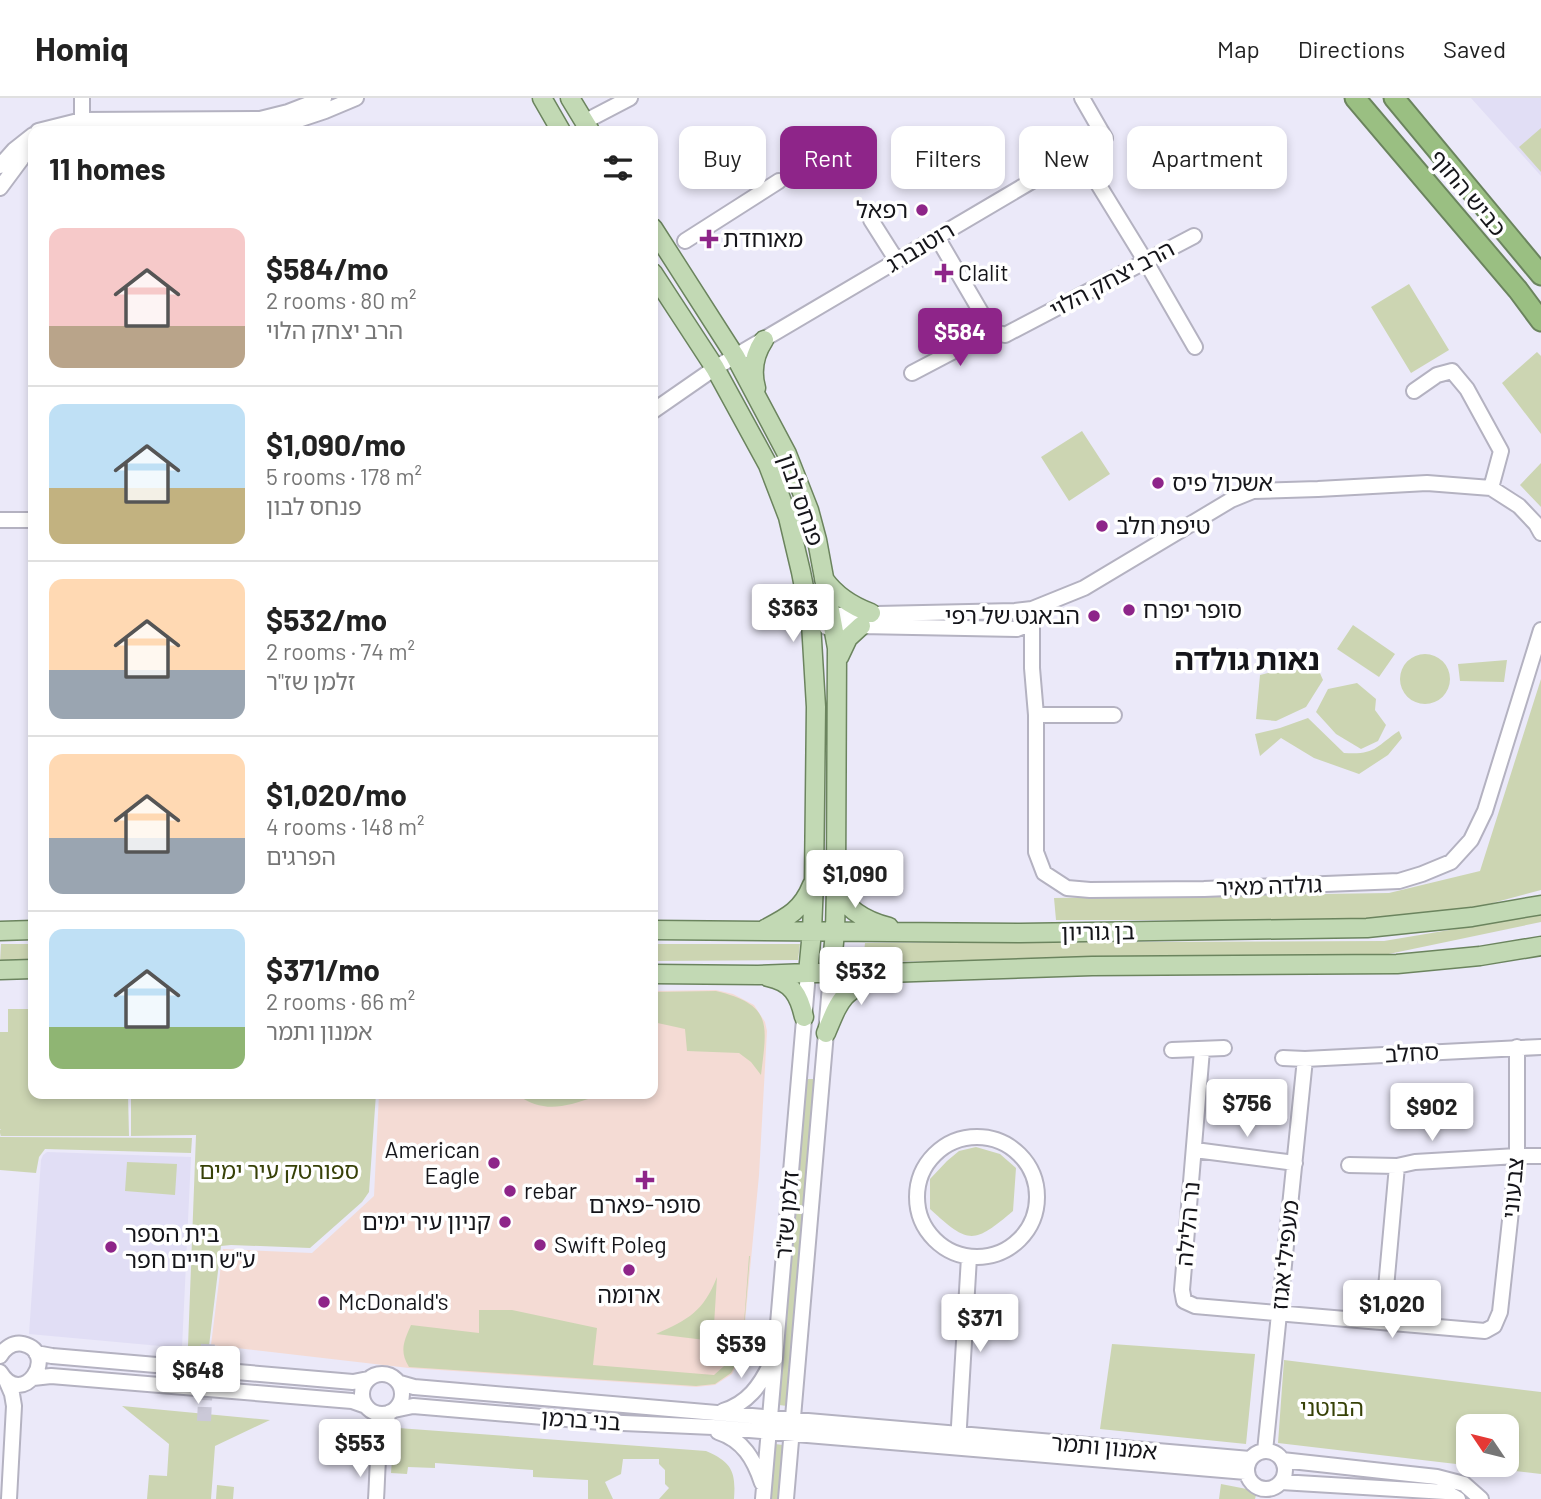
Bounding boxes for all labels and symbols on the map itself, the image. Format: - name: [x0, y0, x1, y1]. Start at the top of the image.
- street label: כביש החוף: [1425, 144, 1513, 241]
- place label: רפאל: [856, 195, 908, 223]
- marker: רפאל: [914, 202, 930, 218]
- street label: רוטנברג: [880, 215, 959, 277]
- place label: מאוחדת: [723, 224, 803, 252]
- marker: מאוחדת: [701, 231, 717, 247]
- street label: הרב יצחק הלוי: [1044, 234, 1179, 323]
- place label: Clalit: [958, 258, 1009, 286]
- marker: Clalit: [936, 265, 952, 281]
- pin: $584: [919, 308, 1001, 368]
- street label: פנחס לבון: [773, 450, 831, 550]
- place label: אשכול פיס: [1172, 468, 1273, 496]
- marker: אשכול פיס: [1150, 475, 1166, 491]
- place label: טיפת חלב: [1116, 511, 1210, 539]
- marker: טיפת חלב: [1094, 518, 1110, 534]
- pin: $363: [752, 584, 834, 644]
- place label: סופר יפרח: [1143, 595, 1242, 623]
- place label: הבאגט של רפי: [945, 601, 1080, 629]
- marker: סופר יפרח: [1121, 602, 1137, 618]
- marker: הבאגט של רפי: [1086, 608, 1102, 624]
- district label: נאות גולדה: [1174, 640, 1320, 676]
- pin: $1,090: [798, 850, 912, 910]
- street label: גולדה מאיר: [1215, 869, 1323, 901]
- street label: בן גוריון: [1061, 916, 1135, 946]
- pin: $532: [820, 948, 902, 1007]
- street label: סחלב: [1384, 1037, 1440, 1067]
- pin: $756: [1206, 1080, 1288, 1139]
- pin: $902: [1391, 1084, 1473, 1143]
- place label: American Eagle: [385, 1135, 480, 1189]
- marker: American Eagle: [486, 1155, 502, 1171]
- park label: ספורטק עיר ימים: [199, 1156, 359, 1184]
- street label: צבעוני: [1495, 1156, 1529, 1220]
- street label: זלמן שז"ר: [768, 1169, 804, 1261]
- marker: סופר-פארם: [637, 1172, 653, 1188]
- place label: rebar: [524, 1176, 578, 1204]
- street label: נר הלילה: [1169, 1180, 1205, 1267]
- marker: rebar: [502, 1183, 518, 1199]
- place label: סופר-פארם: [589, 1190, 701, 1218]
- street label: מעפילי אגוז: [1264, 1198, 1304, 1311]
- place label: קניון עיר ימים: [362, 1207, 491, 1235]
- marker: קניון עיר ימים: [497, 1214, 513, 1230]
- place label: בית הספר ע"ש חיים חפר: [125, 1219, 256, 1273]
- place label: Swift Poleg: [554, 1230, 667, 1258]
- marker: Swift Poleg: [532, 1237, 548, 1253]
- marker: בית הספר ע"ש חיים חפר: [103, 1239, 119, 1255]
- marker: ארומה: [621, 1262, 637, 1278]
- place label: ארומה: [597, 1280, 661, 1308]
- pin: $1,020: [1335, 1280, 1449, 1340]
- place label: McDonald's: [338, 1287, 449, 1315]
- marker: McDonald's: [316, 1294, 332, 1310]
- pin: $371: [939, 1294, 1021, 1354]
- pin: $539: [700, 1320, 782, 1380]
- pin: $648: [157, 1346, 239, 1406]
- park label: הבוטני: [1300, 1393, 1364, 1421]
- street label: בני ברמן: [540, 1402, 622, 1436]
- north arrow: [1456, 1414, 1519, 1477]
- pin: $553: [319, 1420, 401, 1479]
- street label: אמנון ותמר: [1050, 1427, 1158, 1465]

